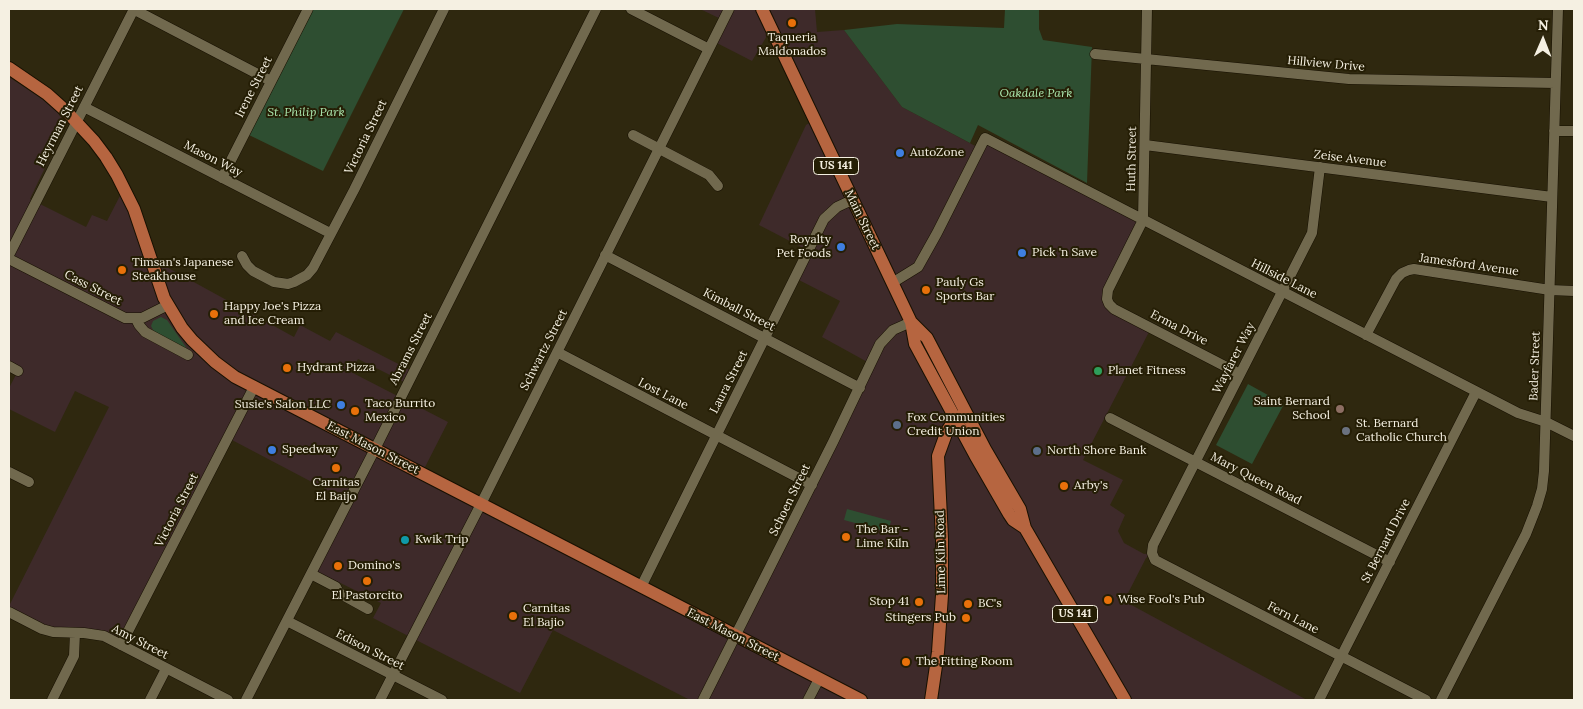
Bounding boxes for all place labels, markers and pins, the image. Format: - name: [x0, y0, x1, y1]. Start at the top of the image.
- marker: Taqueria Maldonados: [786, 17, 798, 29]
- place label: Taqueria Maldonados: [758, 31, 826, 59]
- place label: AutoZone: [910, 146, 964, 160]
- marker: AutoZone: [894, 147, 906, 159]
- place label: Royalty Pet Foods: [776, 233, 831, 261]
- marker: Royalty Pet Foods: [835, 241, 847, 253]
- place label: Pick 'n Save: [1032, 246, 1097, 260]
- marker: Pick 'n Save: [1016, 247, 1028, 259]
- place label: Timsan's Japanese Steakhouse: [132, 256, 234, 284]
- marker: Timsan's Japanese Steakhouse: [116, 264, 128, 276]
- place label: Pauly Gs Sports Bar: [936, 276, 994, 304]
- marker: Pauly Gs Sports Bar: [920, 284, 932, 296]
- place label: Happy Joe's Pizza and Ice Cream: [224, 300, 321, 328]
- marker: Happy Joe's Pizza and Ice Cream: [208, 308, 220, 320]
- place label: Hydrant Pizza: [297, 361, 375, 375]
- marker: Hydrant Pizza: [281, 362, 293, 374]
- place label: Planet Fitness: [1108, 364, 1186, 378]
- marker: Planet Fitness: [1092, 365, 1104, 377]
- place label: Saint Bernard School: [1254, 395, 1330, 423]
- place label: Taco Burrito Mexico: [365, 397, 435, 425]
- place label: Susie's Salon LLC: [235, 398, 331, 412]
- marker: Susie's Salon LLC: [335, 399, 347, 411]
- marker: Saint Bernard School: [1334, 403, 1346, 415]
- marker: Taco Burrito Mexico: [349, 405, 361, 417]
- place label: Fox Communities Credit Union: [907, 411, 1005, 439]
- place label: St. Bernard Catholic Church: [1356, 417, 1447, 445]
- marker: Fox Communities Credit Union: [891, 419, 903, 431]
- marker: St. Bernard Catholic Church: [1340, 425, 1352, 437]
- place label: Speedway: [282, 443, 338, 457]
- marker: Speedway: [266, 444, 278, 456]
- place label: North Shore Bank: [1047, 444, 1146, 458]
- marker: North Shore Bank: [1031, 445, 1043, 457]
- marker: Carnitas El Baijo: [330, 462, 342, 474]
- place label: Carnitas El Baijo: [312, 476, 360, 504]
- place label: Arby's: [1074, 479, 1108, 493]
- marker: Arby's: [1058, 480, 1070, 492]
- place label: The Bar - Lime Kiln: [856, 523, 909, 551]
- marker: The Bar - Lime Kiln: [840, 531, 852, 543]
- place label: Kwik Trip: [415, 533, 468, 547]
- marker: Kwik Trip: [399, 534, 411, 546]
- place label: Domino's: [348, 559, 400, 573]
- marker: Domino's: [332, 560, 344, 572]
- marker: El Pastorcito: [361, 575, 373, 587]
- place label: El Pastorcito: [331, 589, 403, 603]
- place label: Wise Fool's Pub: [1118, 593, 1205, 607]
- marker: Wise Fool's Pub: [1102, 594, 1114, 606]
- place label: Stop 41: [869, 595, 909, 609]
- marker: Stop 41: [913, 596, 925, 608]
- place label: BC's: [978, 597, 1002, 611]
- marker: BC's: [962, 598, 974, 610]
- place label: Carnitas El Bajio: [523, 602, 570, 630]
- marker: Carnitas El Bajio: [507, 610, 519, 622]
- place label: Stingers Pub: [886, 611, 956, 625]
- marker: Stingers Pub: [960, 612, 972, 624]
- place label: The Fitting Room: [916, 655, 1013, 669]
- marker: The Fitting Room: [900, 656, 912, 668]

